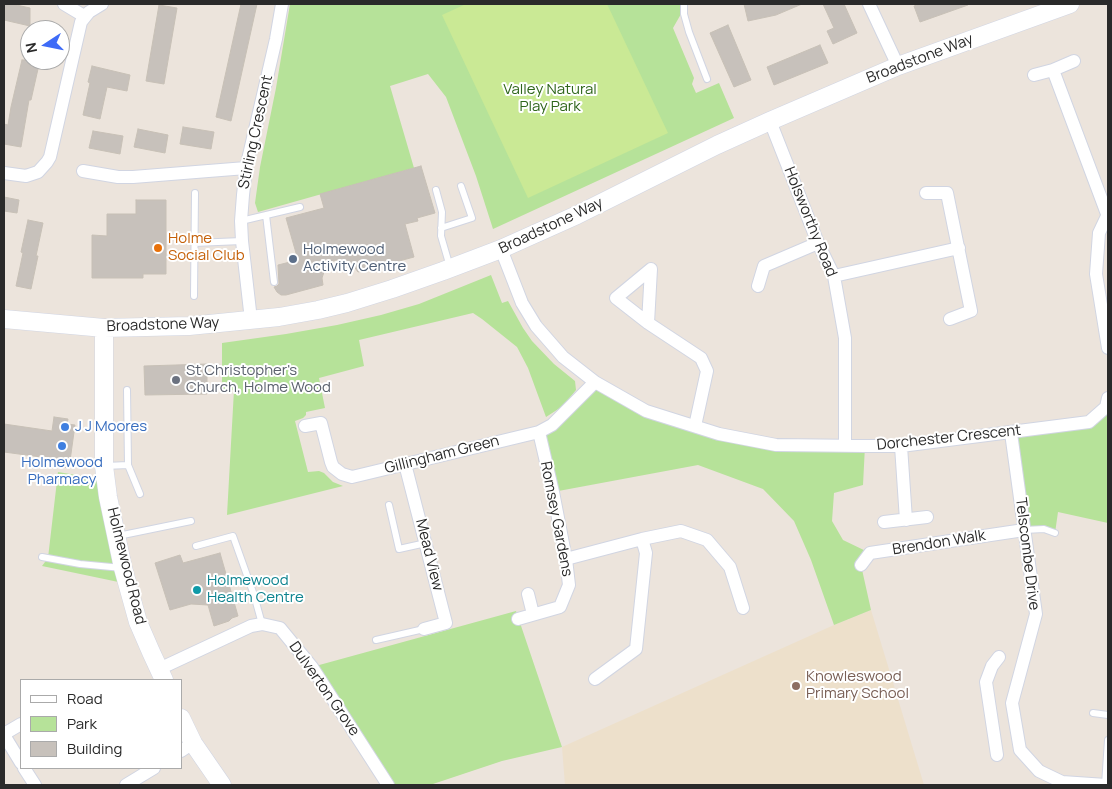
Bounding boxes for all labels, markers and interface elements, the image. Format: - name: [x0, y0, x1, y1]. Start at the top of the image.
- north arrow: [20, 20, 70, 70]
- street label: Broadstone Way: [864, 30, 976, 88]
- text: N: [20, 41, 41, 55]
- street label: Stirling Crescent: [235, 73, 277, 191]
- park label: Valley Natural Play Park: [503, 81, 597, 116]
- street label: Holsworthy Road: [780, 164, 840, 280]
- street label: Broadstone Way: [496, 194, 606, 258]
- place label: Holme Social Club: [168, 230, 245, 265]
- place label: Holmewood Activity Centre: [303, 241, 406, 276]
- marker: Holme Social Club: [152, 242, 164, 254]
- marker: Holmewood Activity Centre: [287, 253, 299, 265]
- street label: Broadstone Way: [106, 314, 220, 336]
- place label: St Christopher's Church, Holme Wood: [186, 362, 331, 397]
- marker: St Christopher's Church, Holme Wood: [170, 374, 182, 386]
- place label: J J Moores: [75, 418, 147, 436]
- marker: J J Moores: [59, 421, 71, 433]
- street label: Dorchester Crescent: [876, 421, 1022, 455]
- street label: Gillingham Green: [383, 432, 501, 478]
- marker: Holmewood Pharmacy: [56, 440, 68, 452]
- place label: Holmewood Pharmacy: [21, 454, 103, 489]
- street label: Romsey Gardens: [536, 460, 576, 578]
- street label: Telscombe Drive: [1011, 497, 1043, 611]
- street label: Holmewood Road: [103, 506, 149, 626]
- street label: Mead View: [411, 517, 447, 593]
- street label: Brendon Walk: [891, 527, 987, 559]
- place label: Holmewood Health Centre: [207, 572, 304, 607]
- marker: Holmewood Health Centre: [191, 584, 203, 596]
- street label: Dulverton Grove: [285, 638, 363, 740]
- place label: Knowleswood Primary School: [806, 668, 909, 703]
- legend: [20, 679, 182, 769]
- marker: Knowleswood Primary School: [790, 680, 802, 692]
- text: Road: [67, 688, 103, 709]
- text: Park: [67, 713, 97, 734]
- text: Building: [67, 738, 122, 759]

